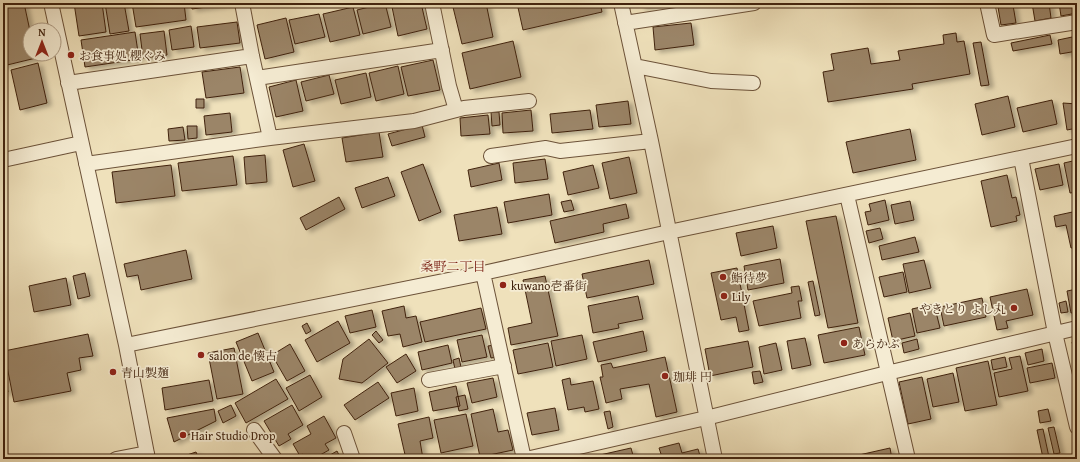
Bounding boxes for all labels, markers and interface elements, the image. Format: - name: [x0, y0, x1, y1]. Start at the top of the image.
- north arrow: [22, 22, 62, 62]
- text: N: [38, 24, 46, 40]
- place label: お食事処 櫻ぐみ: [79, 47, 166, 64]
- marker: お食事処 櫻ぐみ: [66, 50, 76, 60]
- district label: 桑野二丁目: [420, 257, 486, 276]
- place label: 鮨待夢: [731, 269, 767, 286]
- marker: 鮨待夢: [718, 272, 728, 282]
- place label: kuwano壱番街: [511, 277, 587, 294]
- marker: kuwano壱番街: [498, 280, 508, 290]
- place label: Lily: [732, 288, 751, 305]
- marker: Lily: [719, 291, 729, 301]
- place label: やきとり よし丸: [919, 300, 1006, 317]
- marker: やきとり よし丸: [1009, 303, 1019, 313]
- place label: あらかぶ: [852, 335, 900, 352]
- marker: あらかぶ: [839, 338, 849, 348]
- place label: salon de 懐古: [209, 347, 277, 364]
- marker: salon de 懐古: [196, 350, 206, 360]
- place label: 青山製麺: [121, 364, 169, 381]
- marker: 青山製麺: [108, 367, 118, 377]
- place label: 珈琲 円: [673, 368, 712, 385]
- marker: 珈琲 円: [660, 371, 670, 381]
- place label: Hair Studio Drop: [191, 427, 276, 444]
- marker: Hair Studio Drop: [178, 430, 188, 440]

